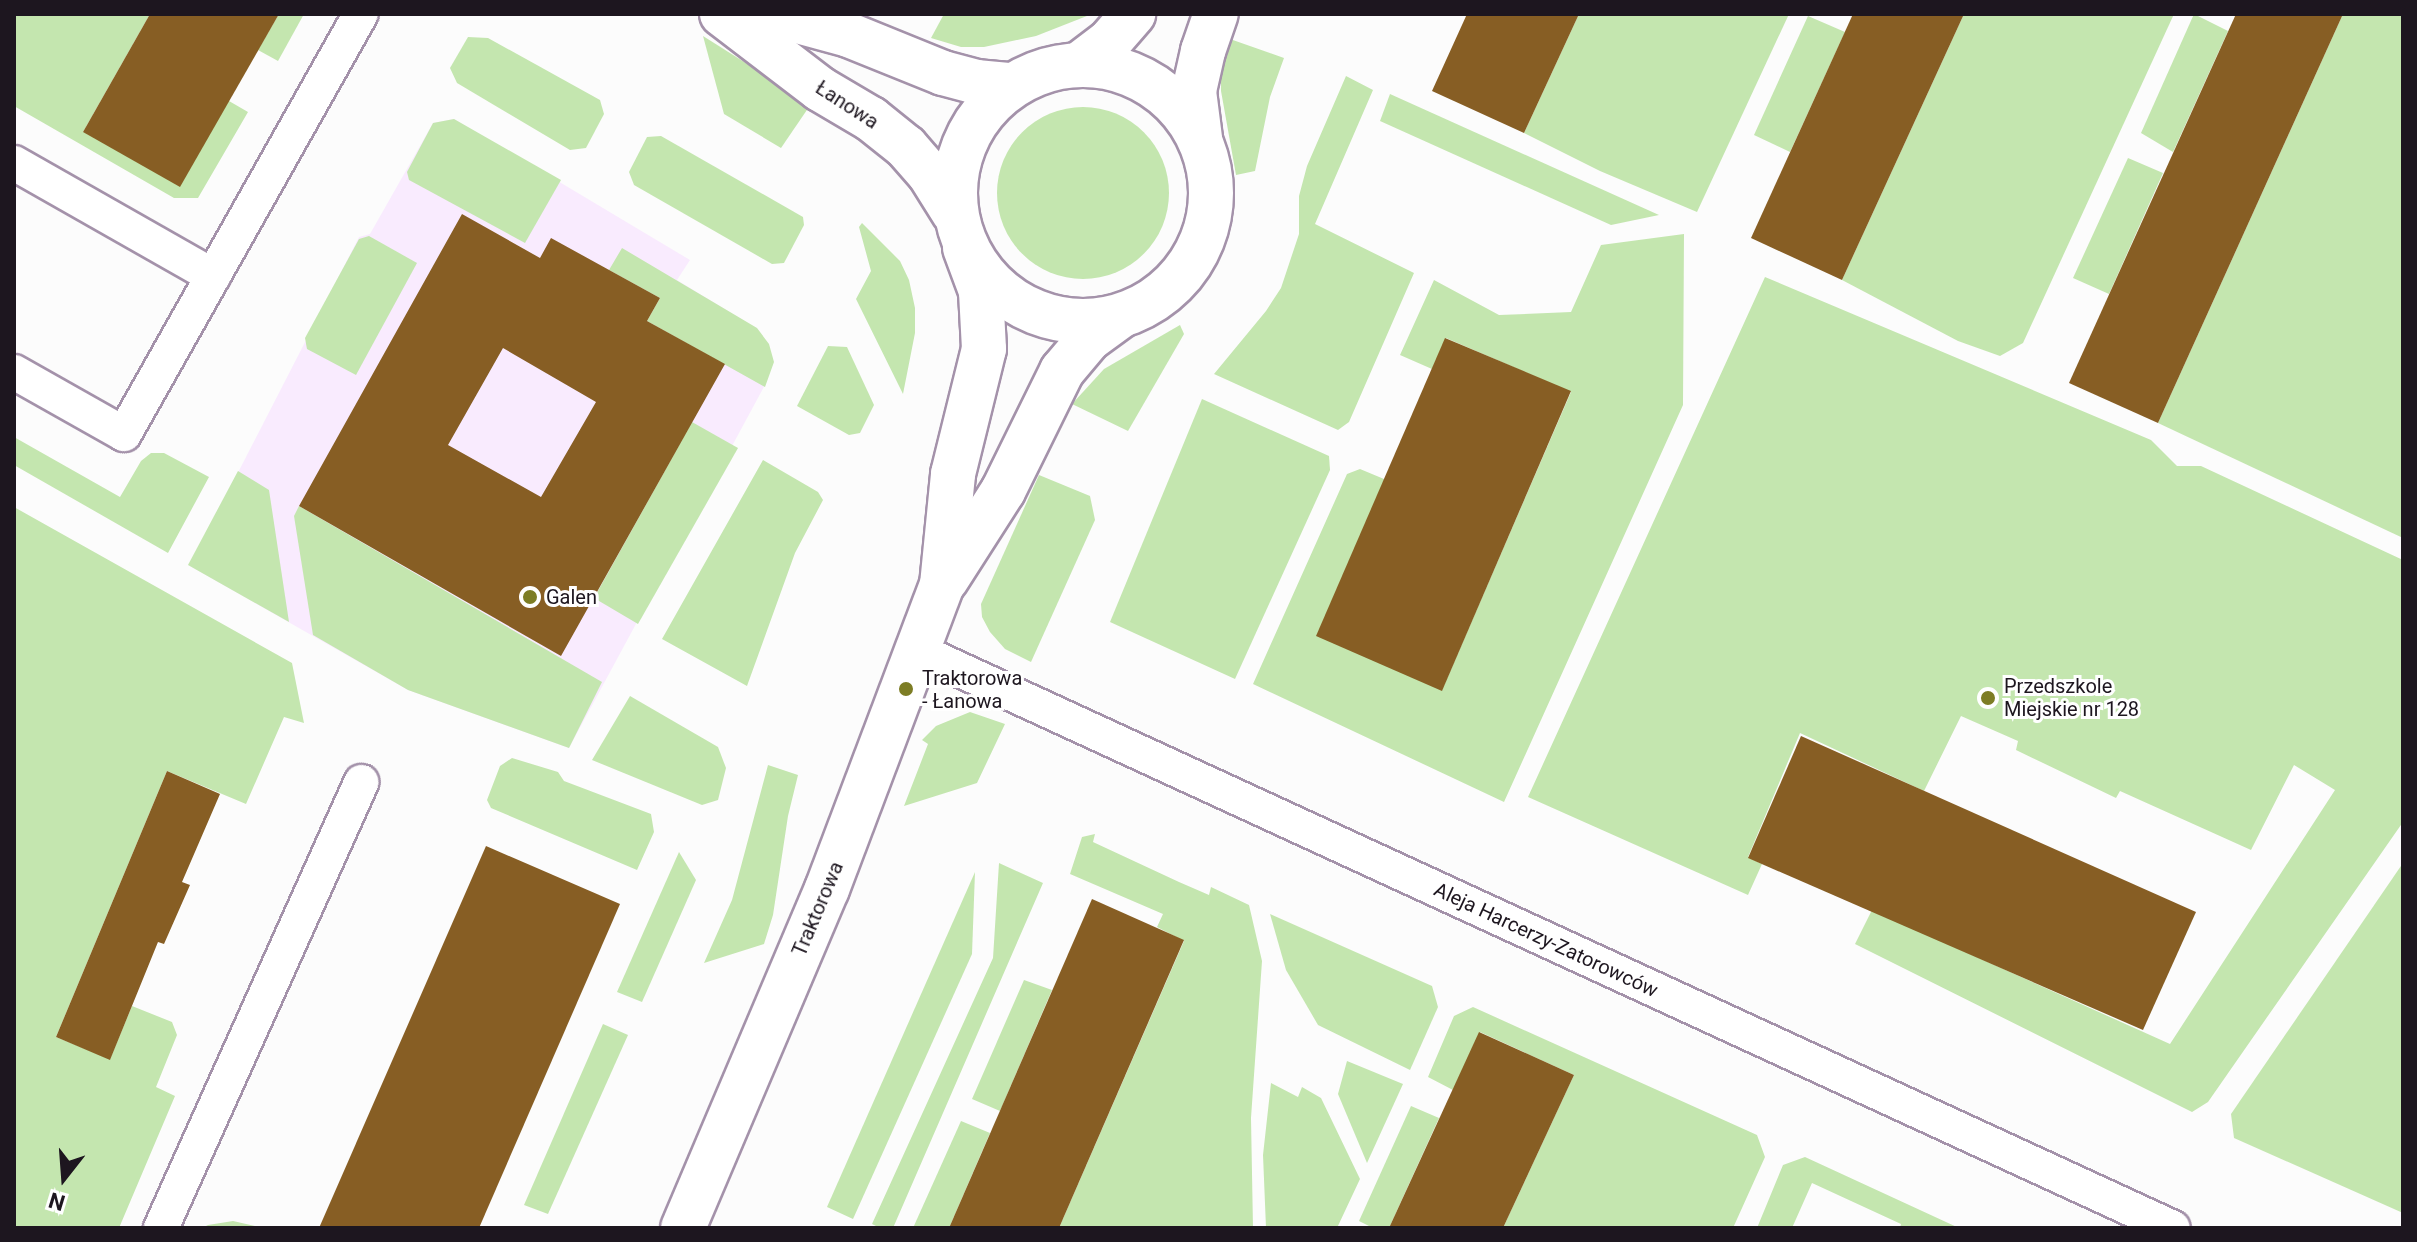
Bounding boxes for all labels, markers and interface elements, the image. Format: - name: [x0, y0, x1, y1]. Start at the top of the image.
- street label: Łanowa: [811, 76, 883, 134]
- place label: Galen: [546, 585, 597, 609]
- marker: Galen: [521, 588, 539, 606]
- place label: Traktorowa - Łanowa: [922, 666, 1022, 713]
- place label: Przedszkole Miejskie nr 128: [2004, 674, 2139, 721]
- marker: Traktorowa - Łanowa: [897, 680, 915, 698]
- marker: Przedszkole Miejskie nr 128: [1979, 689, 1997, 707]
- street label: Traktorowa: [787, 858, 849, 960]
- street label: Aleja Harcerzy-Zatorowców: [1430, 878, 1662, 1002]
- north arrow: [24, 1138, 104, 1218]
- text: N: [46, 1187, 68, 1216]

